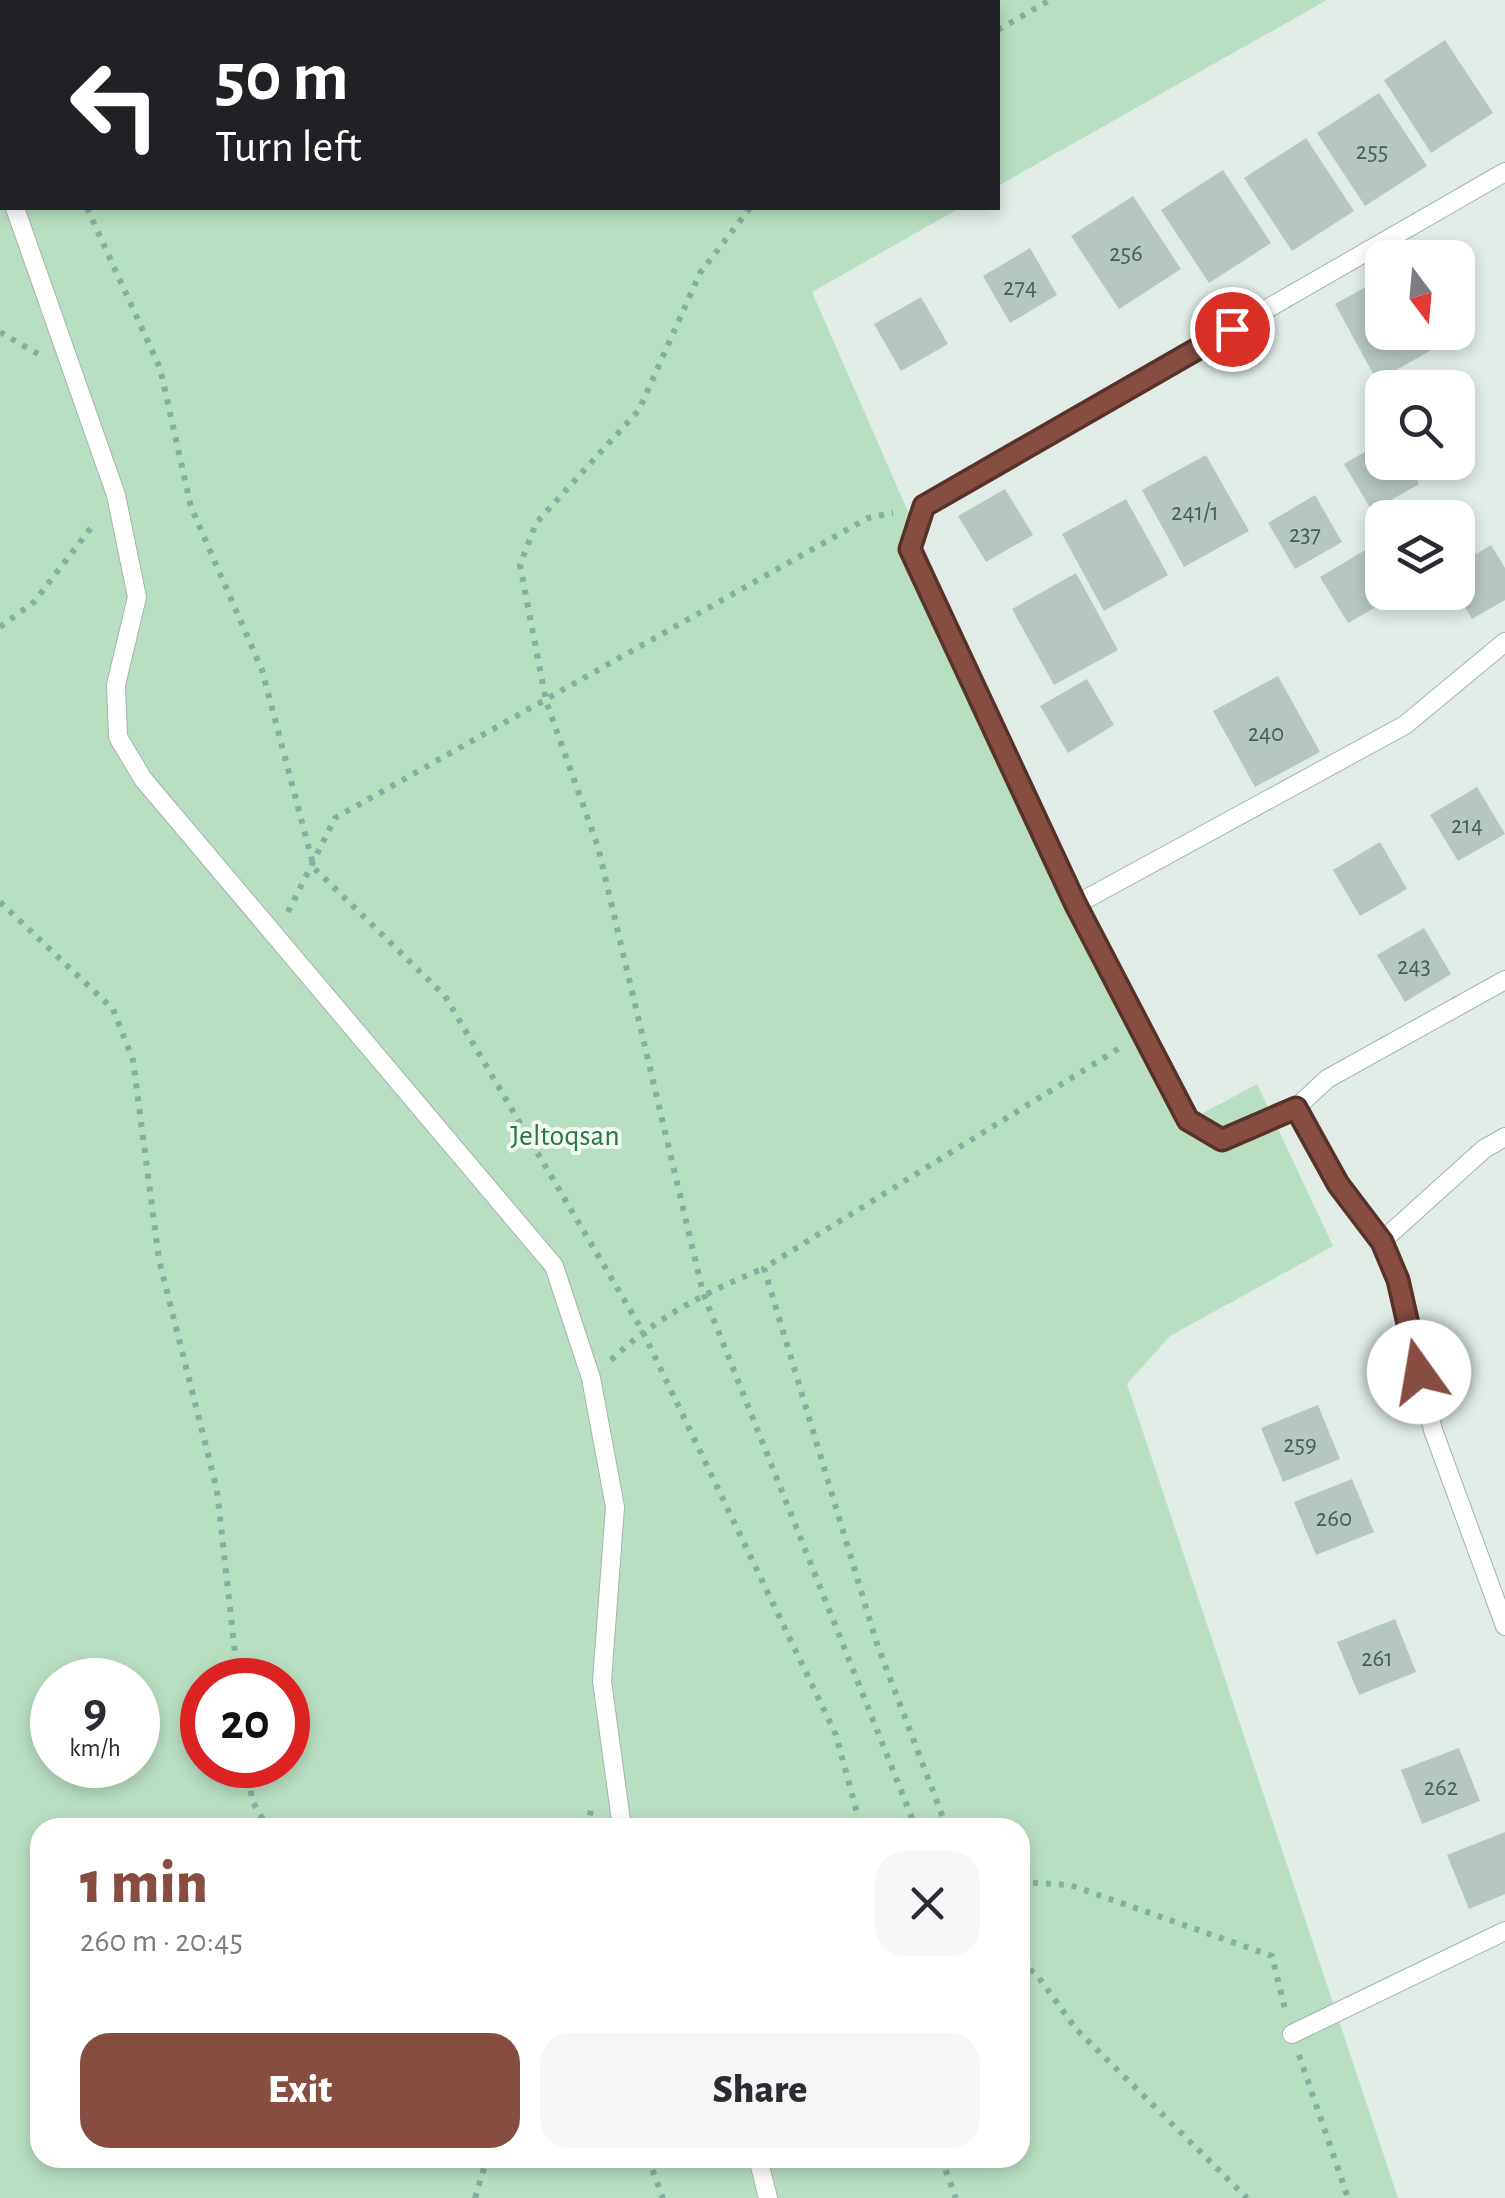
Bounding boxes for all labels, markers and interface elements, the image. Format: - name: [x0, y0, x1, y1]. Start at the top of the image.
- icon: left: [50, 40, 180, 170]
- text: 50 m: [215, 43, 349, 113]
- text: Turn left: [215, 125, 362, 170]
- house number: 255: [1356, 139, 1388, 164]
- north arrow: [1365, 240, 1475, 350]
- map controls: [1365, 240, 1475, 610]
- house number: 256: [1109, 241, 1143, 266]
- house number: 274: [1003, 275, 1037, 300]
- pin: [1190, 287, 1275, 372]
- icon: arrive: [1205, 302, 1260, 357]
- button: search: [1365, 370, 1475, 480]
- house number: 241/1: [1171, 500, 1219, 525]
- button: layers: [1365, 500, 1475, 610]
- house number: 237: [1289, 522, 1321, 547]
- house number: 240: [1248, 721, 1284, 746]
- house number: 214: [1451, 813, 1483, 838]
- house number: 243: [1397, 954, 1431, 979]
- park label: Jeltoqsan: [510, 1121, 620, 1151]
- position arrow: [1367, 1320, 1471, 1424]
- house number: 259: [1283, 1432, 1317, 1457]
- house number: 260: [1316, 1506, 1352, 1531]
- house number: 261: [1361, 1646, 1393, 1671]
- speed limit sign: 20: [180, 1658, 310, 1788]
- text: 9: [83, 1686, 107, 1736]
- text: km/h: [69, 1736, 121, 1761]
- house number: 262: [1424, 1775, 1458, 1800]
- button: close: [875, 1851, 980, 1956]
- text: 1 min: [80, 1854, 208, 1914]
- text: 260 m · 20:45: [80, 1925, 243, 1957]
- button: Exit: [80, 2033, 520, 2148]
- button: Share: [540, 2033, 980, 2148]

